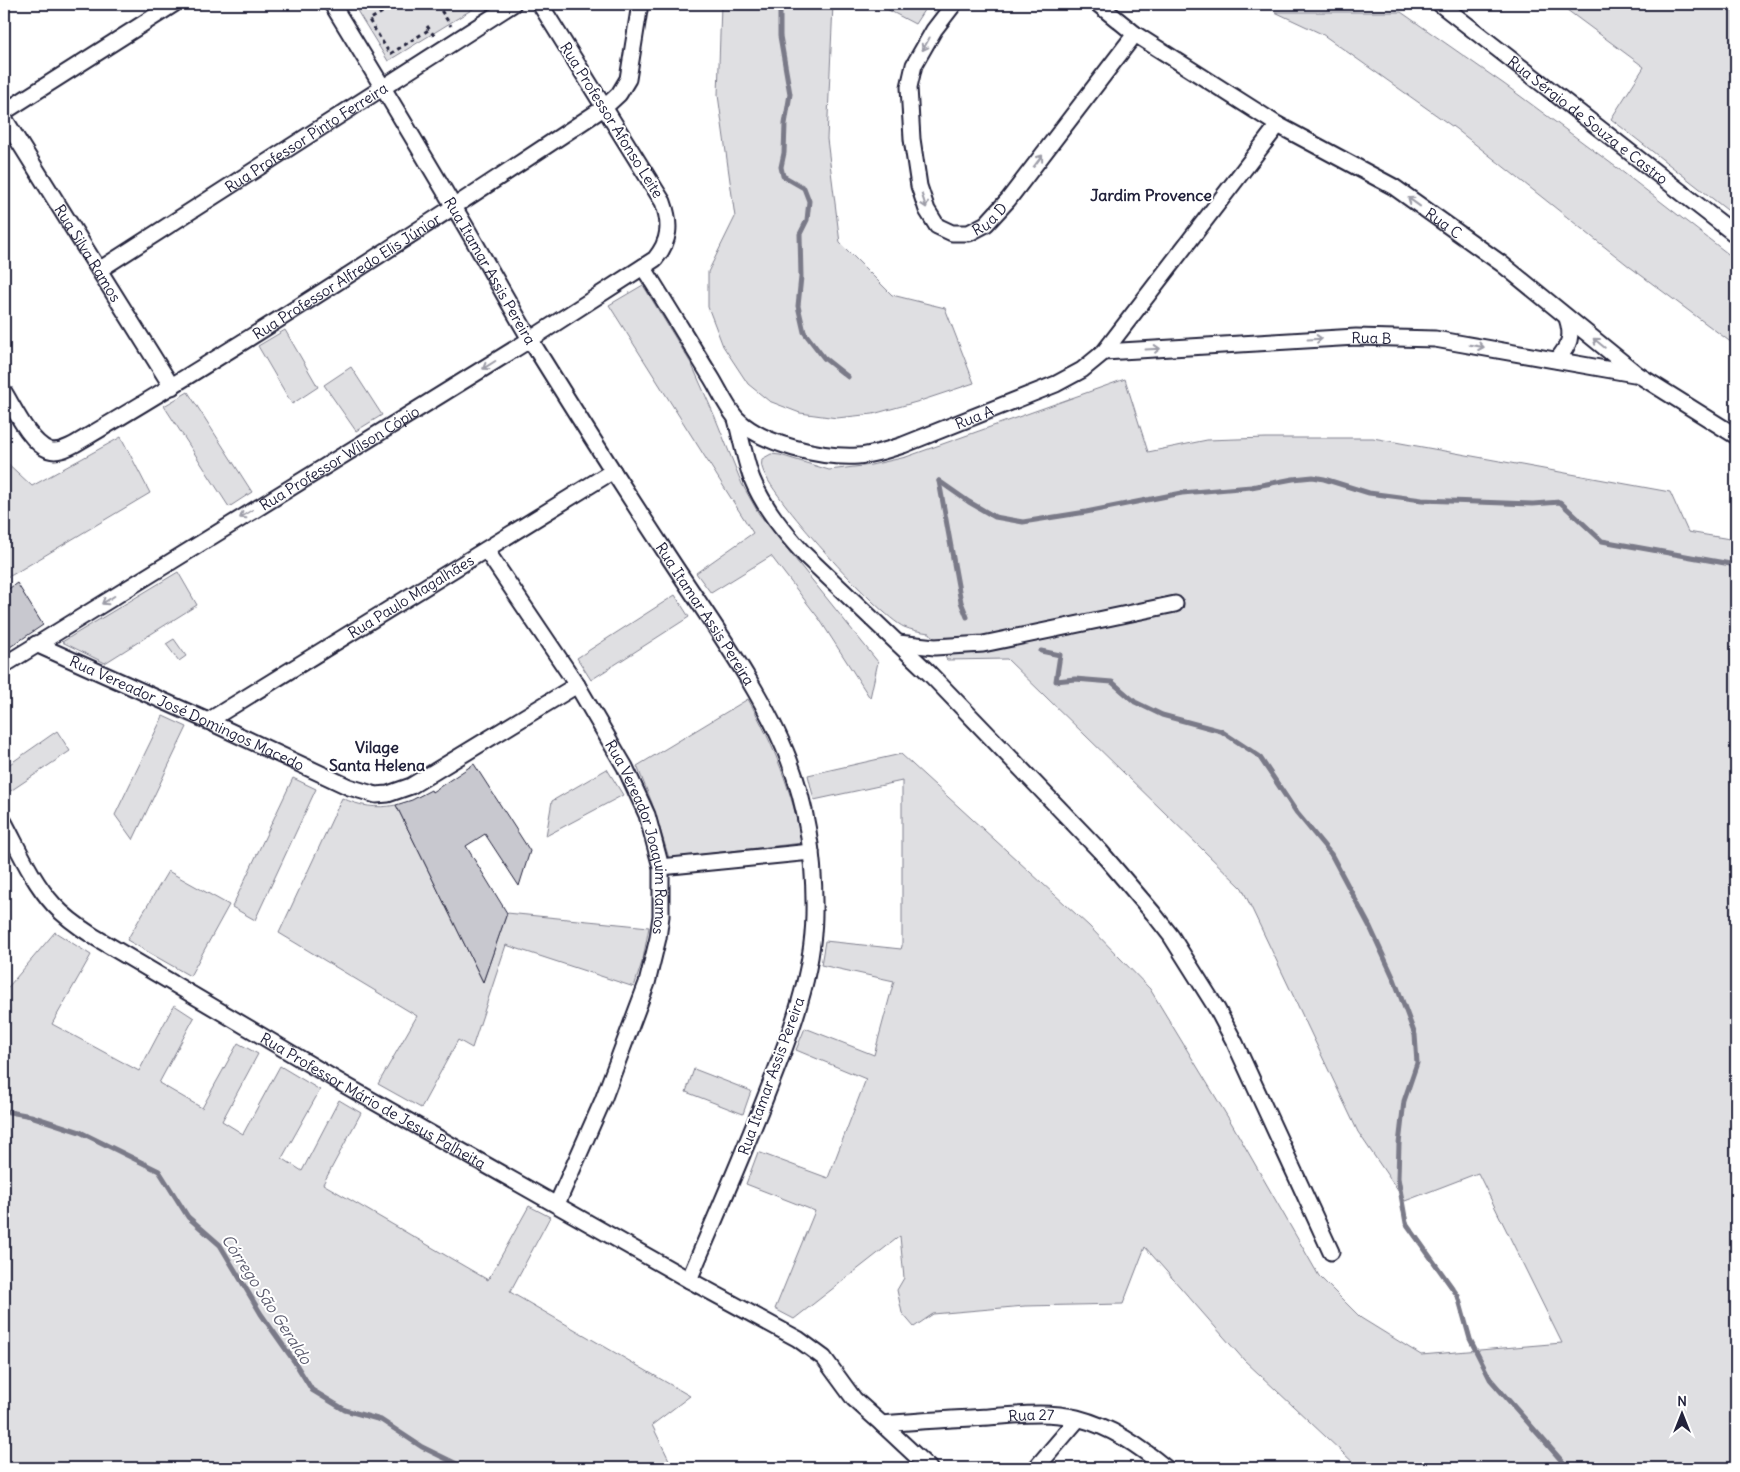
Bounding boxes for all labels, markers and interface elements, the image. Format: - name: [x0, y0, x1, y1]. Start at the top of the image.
- one-way arrow: [921, 36, 931, 51]
- street label: Rua Professor Afonso Leite: [556, 38, 668, 202]
- street label: Rua Sérgio de Souza e Castro: [1504, 51, 1672, 188]
- street label: Rua Professor Pinto Ferreira: [221, 78, 391, 196]
- one-way arrow: [1032, 155, 1043, 168]
- district label: Jardim Provence: [1090, 185, 1212, 205]
- street label: Rua Itamar Assis Pereira: [441, 193, 541, 348]
- one-way arrow: [919, 193, 929, 209]
- one-way arrow: [1408, 197, 1422, 207]
- street label: Rua D: [969, 198, 1011, 239]
- street label: Rua Silva Ramos: [51, 201, 126, 305]
- street label: Rua C: [1422, 203, 1466, 242]
- street label: Rua Professor Alfredo Elis Júnior: [249, 209, 444, 343]
- street label: Rua B: [1351, 327, 1392, 347]
- one-way arrow: [1306, 335, 1322, 344]
- one-way arrow: [1593, 338, 1606, 349]
- one-way arrow: [1468, 341, 1484, 351]
- one-way arrow: [1144, 345, 1160, 354]
- one-way arrow: [483, 360, 497, 370]
- street label: Rua A: [952, 400, 996, 433]
- street label: Rua Professor Wilson Cópio: [256, 401, 423, 514]
- one-way arrow: [240, 510, 254, 520]
- street label: Rua Itamar Assis Pereira: [652, 538, 759, 689]
- street label: Rua Paulo Magalhães: [344, 550, 477, 642]
- one-way arrow: [102, 595, 116, 605]
- street label: Rua Vereador José Domingos Macedo: [67, 651, 308, 774]
- street label: Rua Vereador Joaquim Ramos: [602, 736, 671, 936]
- district label: Vilage Santa Helena: [329, 737, 425, 775]
- street label: Rua Itamar Assis Pereira: [734, 994, 809, 1158]
- street label: Rua Professor Mário de Jesus Palheita: [257, 1028, 490, 1173]
- water label: Córrego São Geraldo: [218, 1230, 317, 1368]
- north arrow: [1658, 1390, 1708, 1440]
- text: N: [1677, 1392, 1687, 1410]
- street label: Rua 27: [1008, 1405, 1055, 1425]

